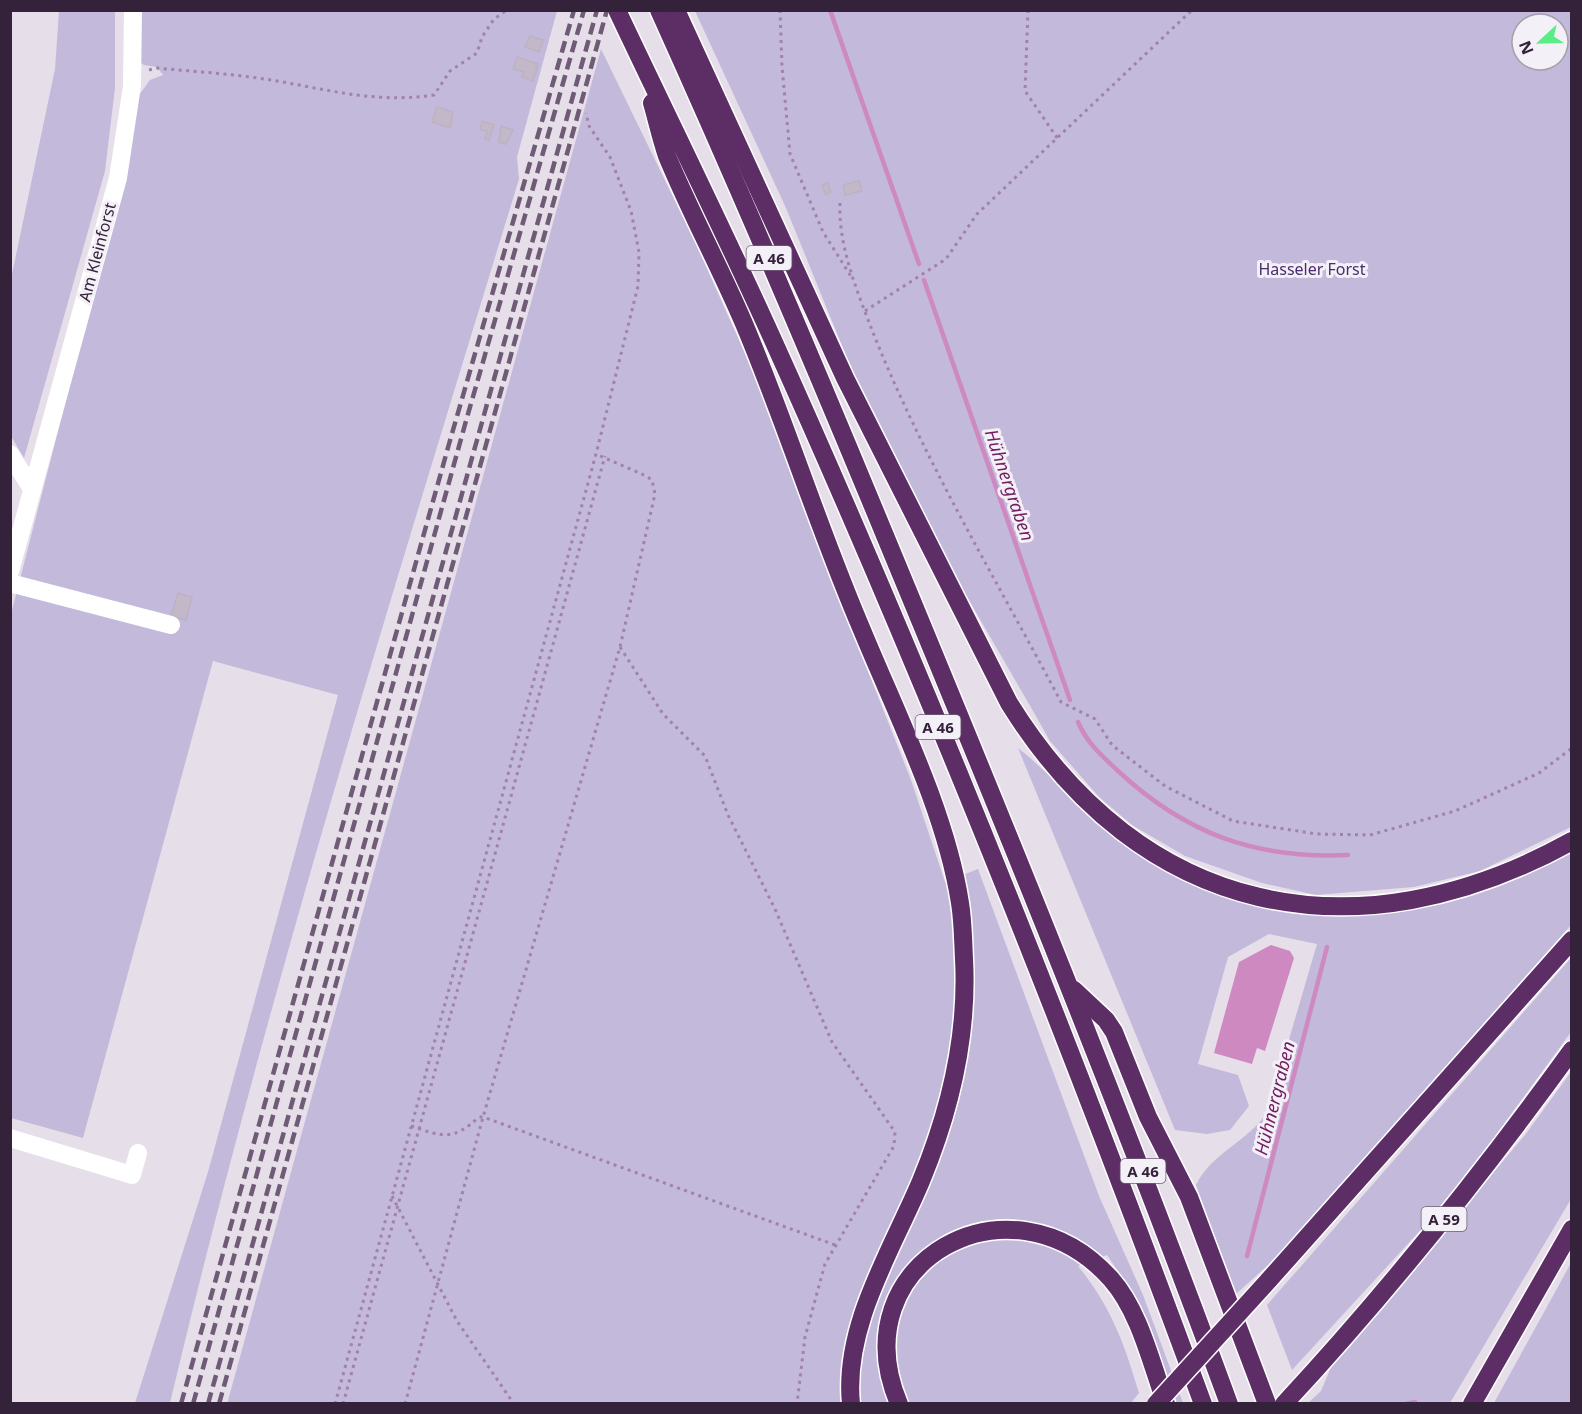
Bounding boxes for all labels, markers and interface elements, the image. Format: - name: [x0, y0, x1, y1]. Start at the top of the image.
- north arrow: [1510, 12, 1570, 72]
- text: N: [1513, 37, 1539, 58]
- street label: Am Kleinforst: [73, 200, 121, 304]
- road number: A 46: [746, 246, 792, 270]
- park label: Hasseler Forst: [1258, 258, 1366, 280]
- water label: Hühnergraben: [980, 426, 1040, 544]
- road number: A 46: [916, 715, 960, 739]
- water label: Hühnergraben: [1248, 1038, 1300, 1158]
- road number: A 46: [1120, 1159, 1166, 1183]
- road number: A 59: [1422, 1207, 1466, 1231]

